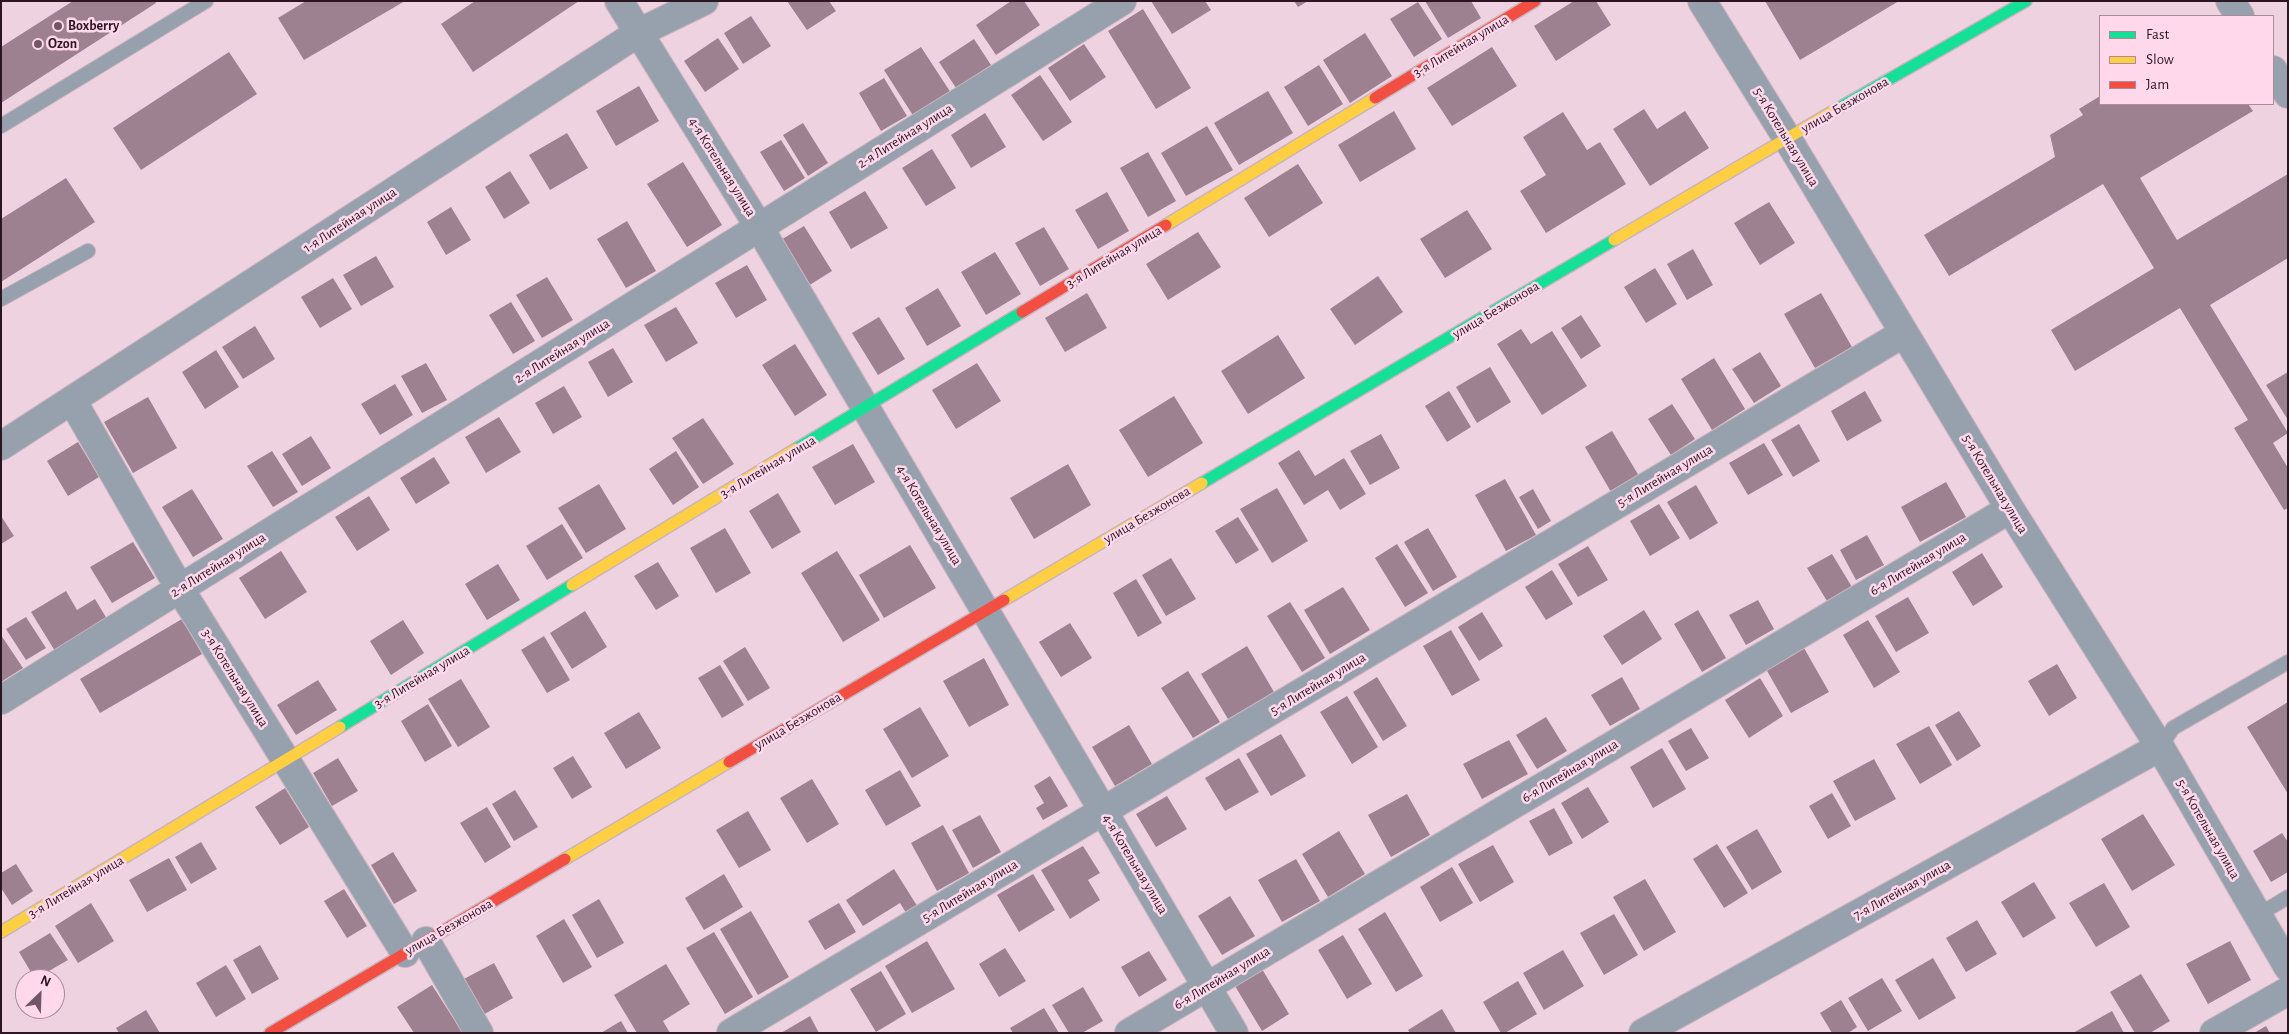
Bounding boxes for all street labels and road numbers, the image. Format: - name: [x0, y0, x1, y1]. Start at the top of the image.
- street label: 3-я Литейная улица: [1410, 11, 1512, 81]
- street label: улица Безжонова: [1798, 73, 1892, 137]
- street label: 5-я Котельная улица: [1750, 84, 1822, 190]
- street label: 2-я Литейная улица: [854, 100, 956, 172]
- street label: 4-я Котельная улица: [685, 114, 759, 220]
- street label: 1-я Литейная улица: [300, 184, 400, 256]
- street label: 3-я Литейная улица: [1063, 222, 1165, 292]
- street label: улица Безжонова: [1450, 278, 1542, 342]
- street label: 2-я Литейная улица: [511, 315, 613, 387]
- street label: 5-я Котельная улица: [1959, 431, 2031, 537]
- street label: 3-я Литейная улица: [717, 432, 819, 502]
- street label: 5-я Литейная улица: [1614, 441, 1716, 511]
- street label: 4-я Котельная улица: [893, 462, 965, 568]
- street label: улица Безжонова: [1101, 483, 1193, 547]
- street label: 2-я Литейная улица: [167, 529, 269, 601]
- street label: 6-я Литейная улица: [1867, 529, 1969, 599]
- street label: 3-я Котельная улица: [198, 626, 272, 730]
- street label: 3-я Литейная улица: [371, 642, 473, 712]
- street label: 5-я Литейная улица: [1267, 649, 1369, 719]
- street label: улица Безжонова: [752, 689, 844, 753]
- street label: 6-я Литейная улица: [1519, 736, 1621, 806]
- street label: 5-я Котельная улица: [2173, 776, 2243, 882]
- street label: 4-я Котельная улица: [1099, 811, 1171, 917]
- street label: 3-я Литейная улица: [25, 852, 127, 922]
- street label: 5-я Литейная улица: [919, 856, 1021, 926]
- street label: 7-я Литейная улица: [1850, 856, 1954, 924]
- street label: улица Безжонова: [402, 895, 496, 959]
- street label: 6-я Литейная улица: [1171, 943, 1273, 1013]

